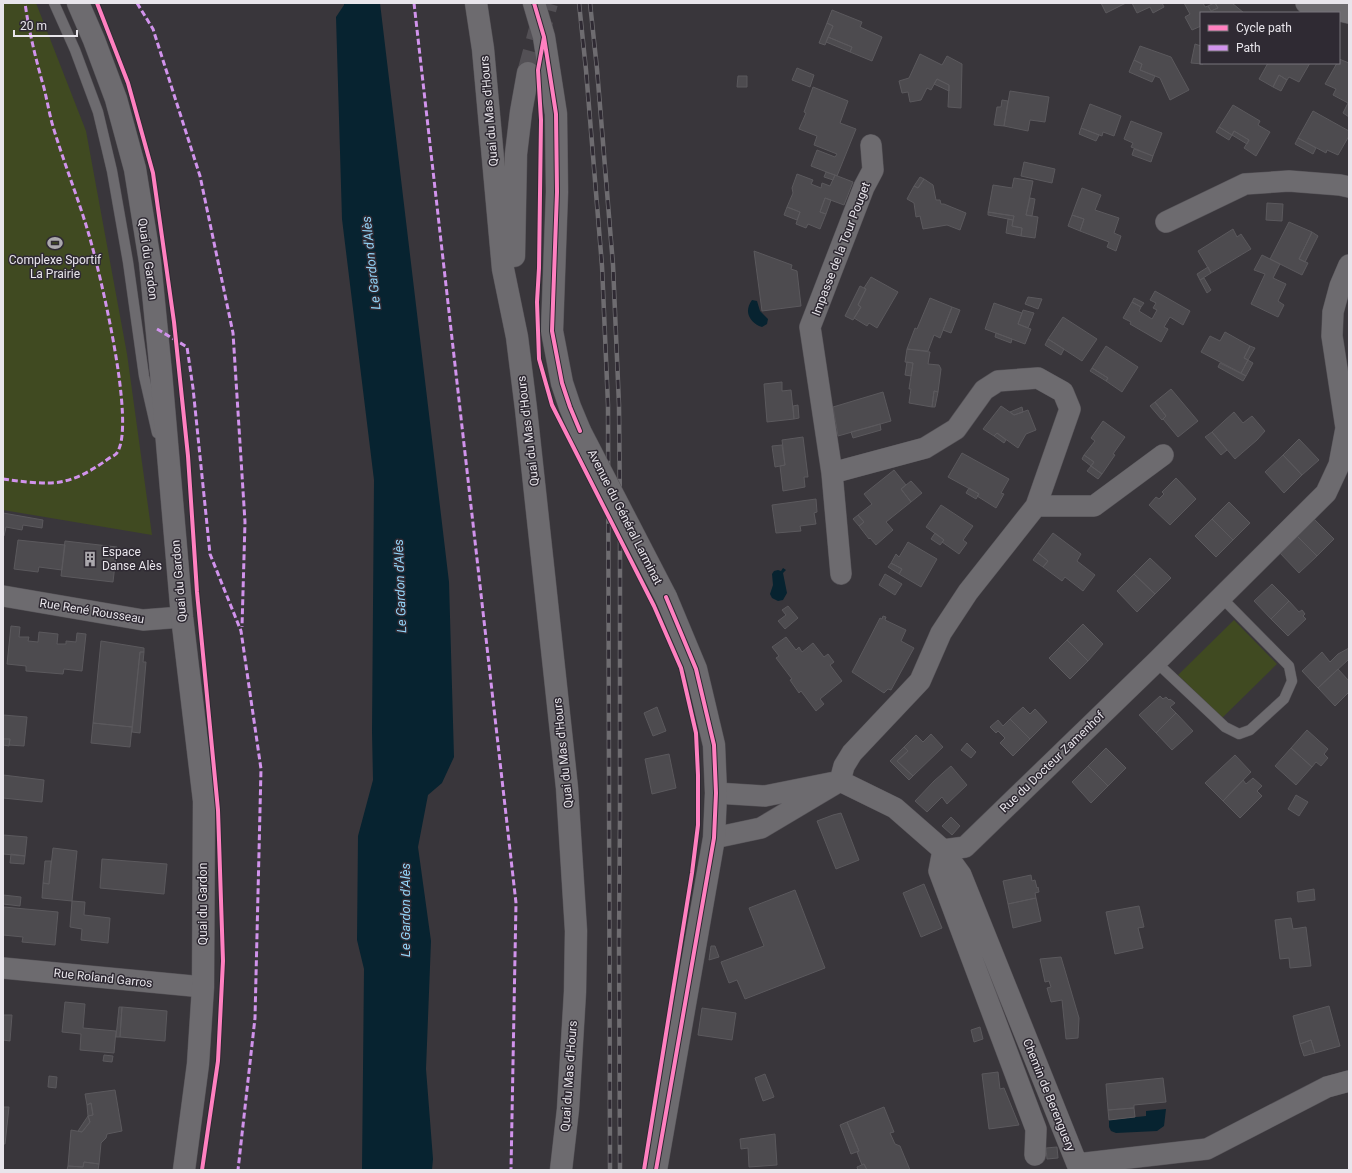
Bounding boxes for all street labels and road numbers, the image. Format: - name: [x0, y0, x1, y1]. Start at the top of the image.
- street label: Quai du Mas d'Hours: [477, 55, 501, 167]
- street label: Impasse de la Tour Pouget: [809, 180, 873, 318]
- street label: Quai du Gardon: [135, 217, 161, 301]
- street label: Quai du Mas d'Hours: [514, 375, 542, 487]
- street label: Avenue du Général Larminat: [585, 447, 665, 587]
- street label: Quai du Gardon: [168, 539, 190, 623]
- street label: Rue René Rousseau: [39, 596, 145, 626]
- street label: Quai du Mas d'Hours: [550, 697, 576, 809]
- street label: Rue du Docteur Zamenhof: [997, 708, 1108, 815]
- street label: Quai du Gardon: [196, 863, 210, 945]
- street label: Rue Roland Garros: [53, 966, 153, 990]
- street label: Quai du Mas d'Hours: [558, 1020, 580, 1132]
- street label: Chemin de Berenguery: [1020, 1037, 1078, 1154]

